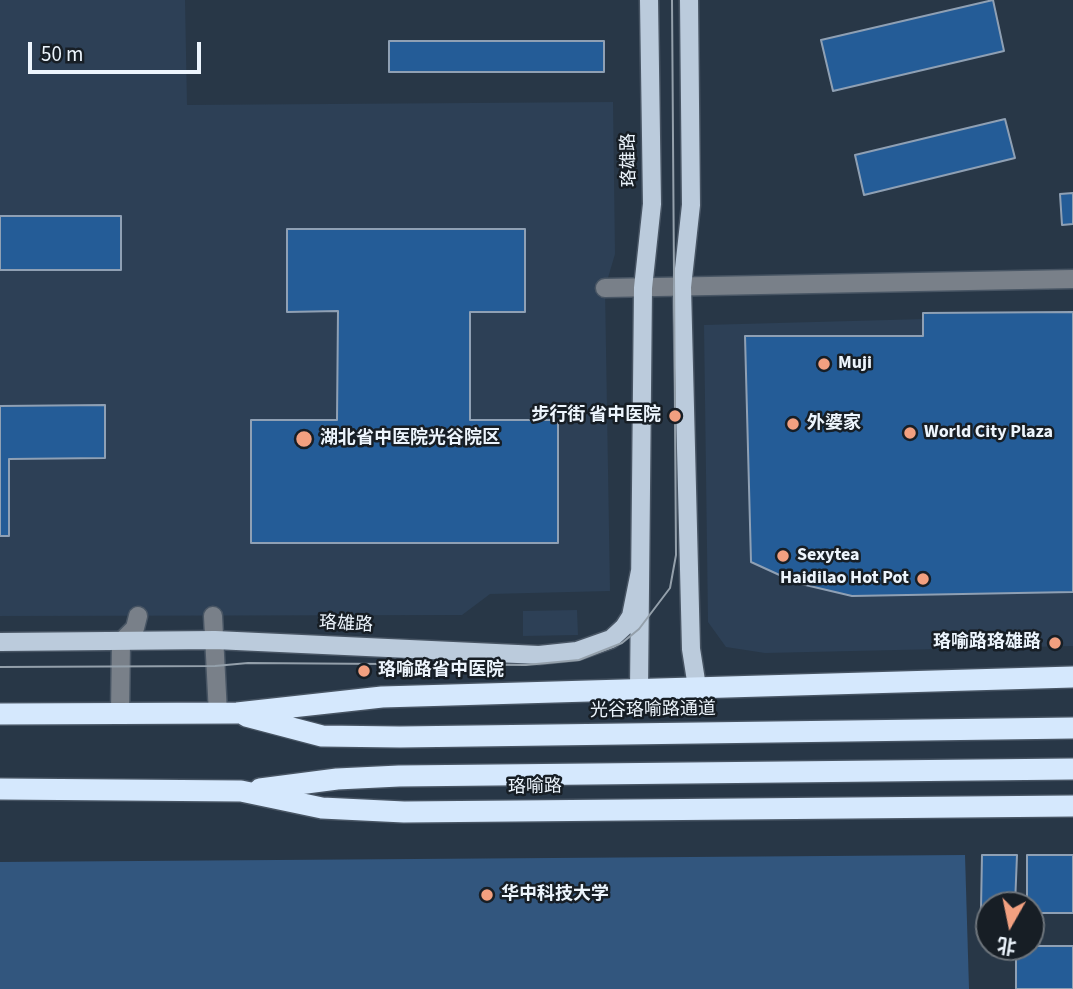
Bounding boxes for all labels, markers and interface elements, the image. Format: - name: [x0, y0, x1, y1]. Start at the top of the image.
- scale bar: [32, 28, 205, 72]
- text: 50 m: [41, 39, 83, 69]
- street label: 珞雄路: [619, 133, 641, 187]
- place label: Muji: [838, 353, 872, 375]
- marker: Muji: [816, 356, 832, 372]
- place label: 步行街 省中医院: [531, 405, 661, 427]
- marker: 步行街 省中医院: [667, 408, 683, 424]
- place label: 外婆家: [807, 413, 861, 435]
- marker: 外婆家: [785, 416, 801, 432]
- place label: World City Plaza: [924, 422, 1053, 444]
- marker: World City Plaza: [902, 425, 918, 441]
- place label: 湖北省中医院光谷院区: [320, 428, 500, 450]
- marker: 湖北省中医院光谷院区: [294, 429, 314, 449]
- place label: Sexytea: [797, 545, 860, 567]
- marker: Sexytea: [775, 548, 791, 564]
- place label: Haidilao Hot Pot: [780, 568, 909, 590]
- marker: Haidilao Hot Pot: [915, 571, 931, 587]
- street label: 珞雄路: [318, 613, 374, 637]
- place label: 珞喻路珞雄路: [933, 632, 1041, 654]
- marker: 珞喻路珞雄路: [1047, 635, 1063, 651]
- place label: 珞喻路省中医院: [378, 660, 504, 682]
- marker: 珞喻路省中医院: [356, 663, 372, 679]
- street label: 光谷珞喻路通道: [590, 699, 716, 723]
- street label: 珞喻路: [508, 777, 562, 799]
- place label: 华中科技大学: [501, 884, 609, 906]
- marker: 华中科技大学: [479, 887, 495, 903]
- north arrow: [975, 891, 1045, 961]
- text: 北: [995, 930, 1018, 960]

